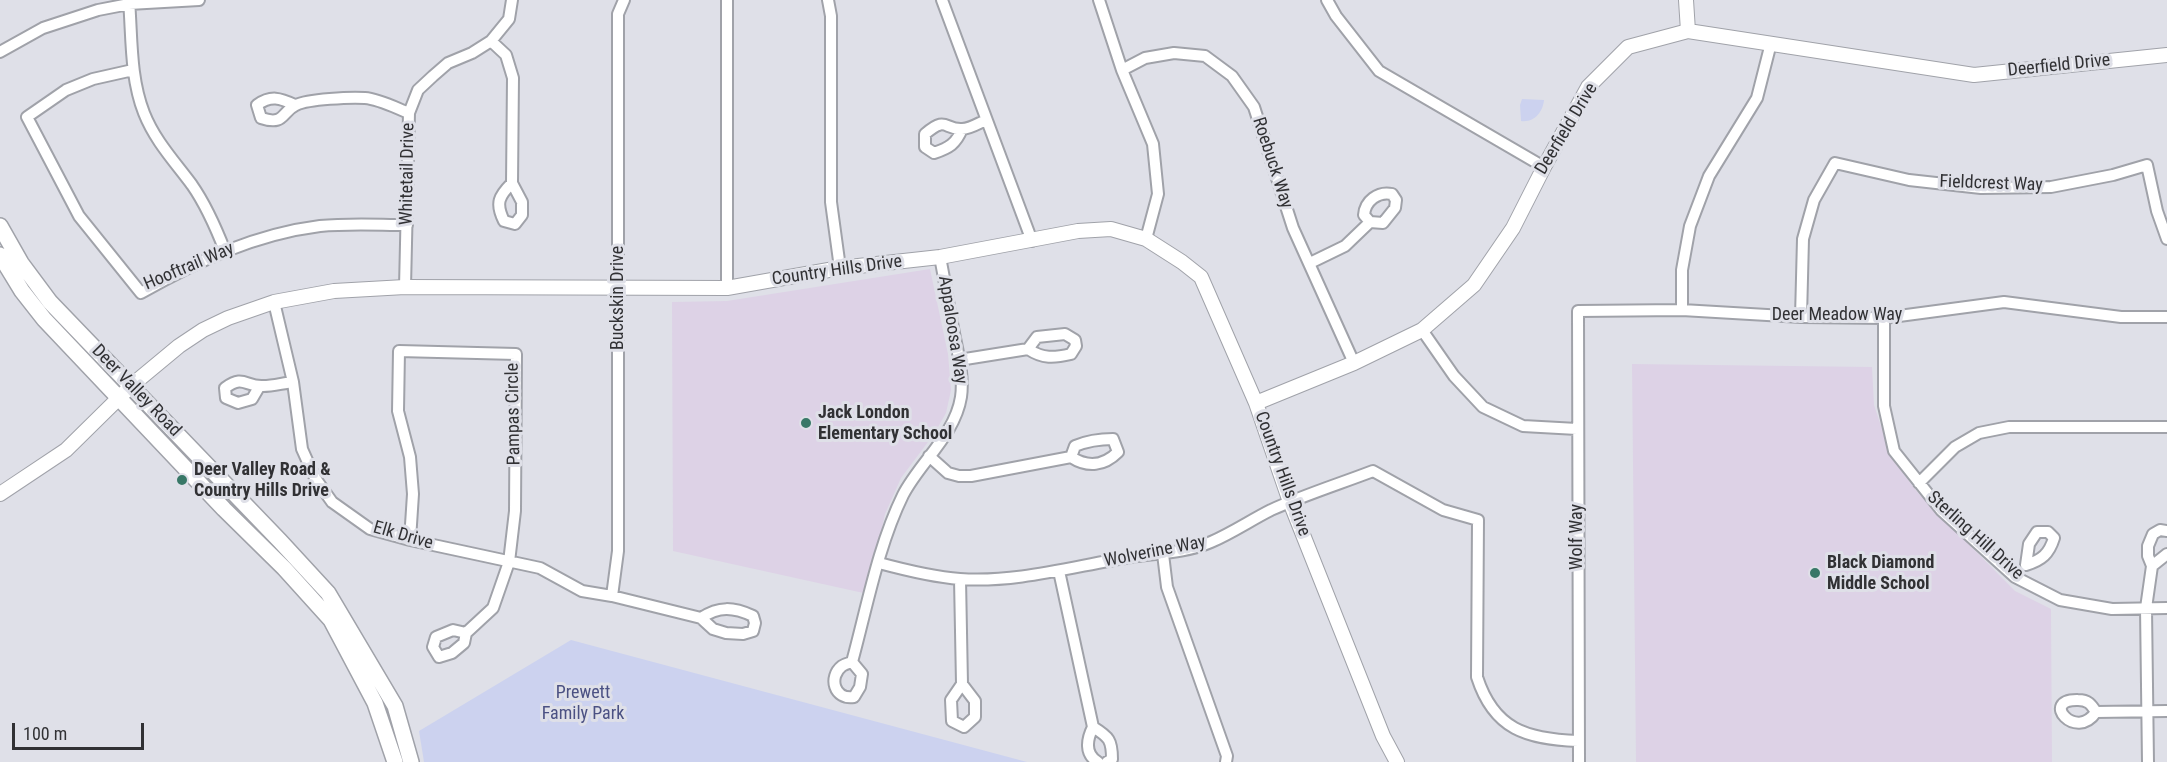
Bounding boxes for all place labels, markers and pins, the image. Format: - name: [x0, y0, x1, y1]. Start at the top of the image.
- place label: Jack London Elementary School: [818, 402, 952, 444]
- marker: Jack London Elementary School: [799, 416, 813, 430]
- place label: Deer Valley Road & Country Hills Drive: [194, 459, 331, 502]
- marker: Deer Valley Road & Country Hills Drive: [175, 473, 189, 487]
- place label: Black Diamond Middle School: [1827, 552, 1934, 594]
- marker: Black Diamond Middle School: [1808, 566, 1822, 580]

